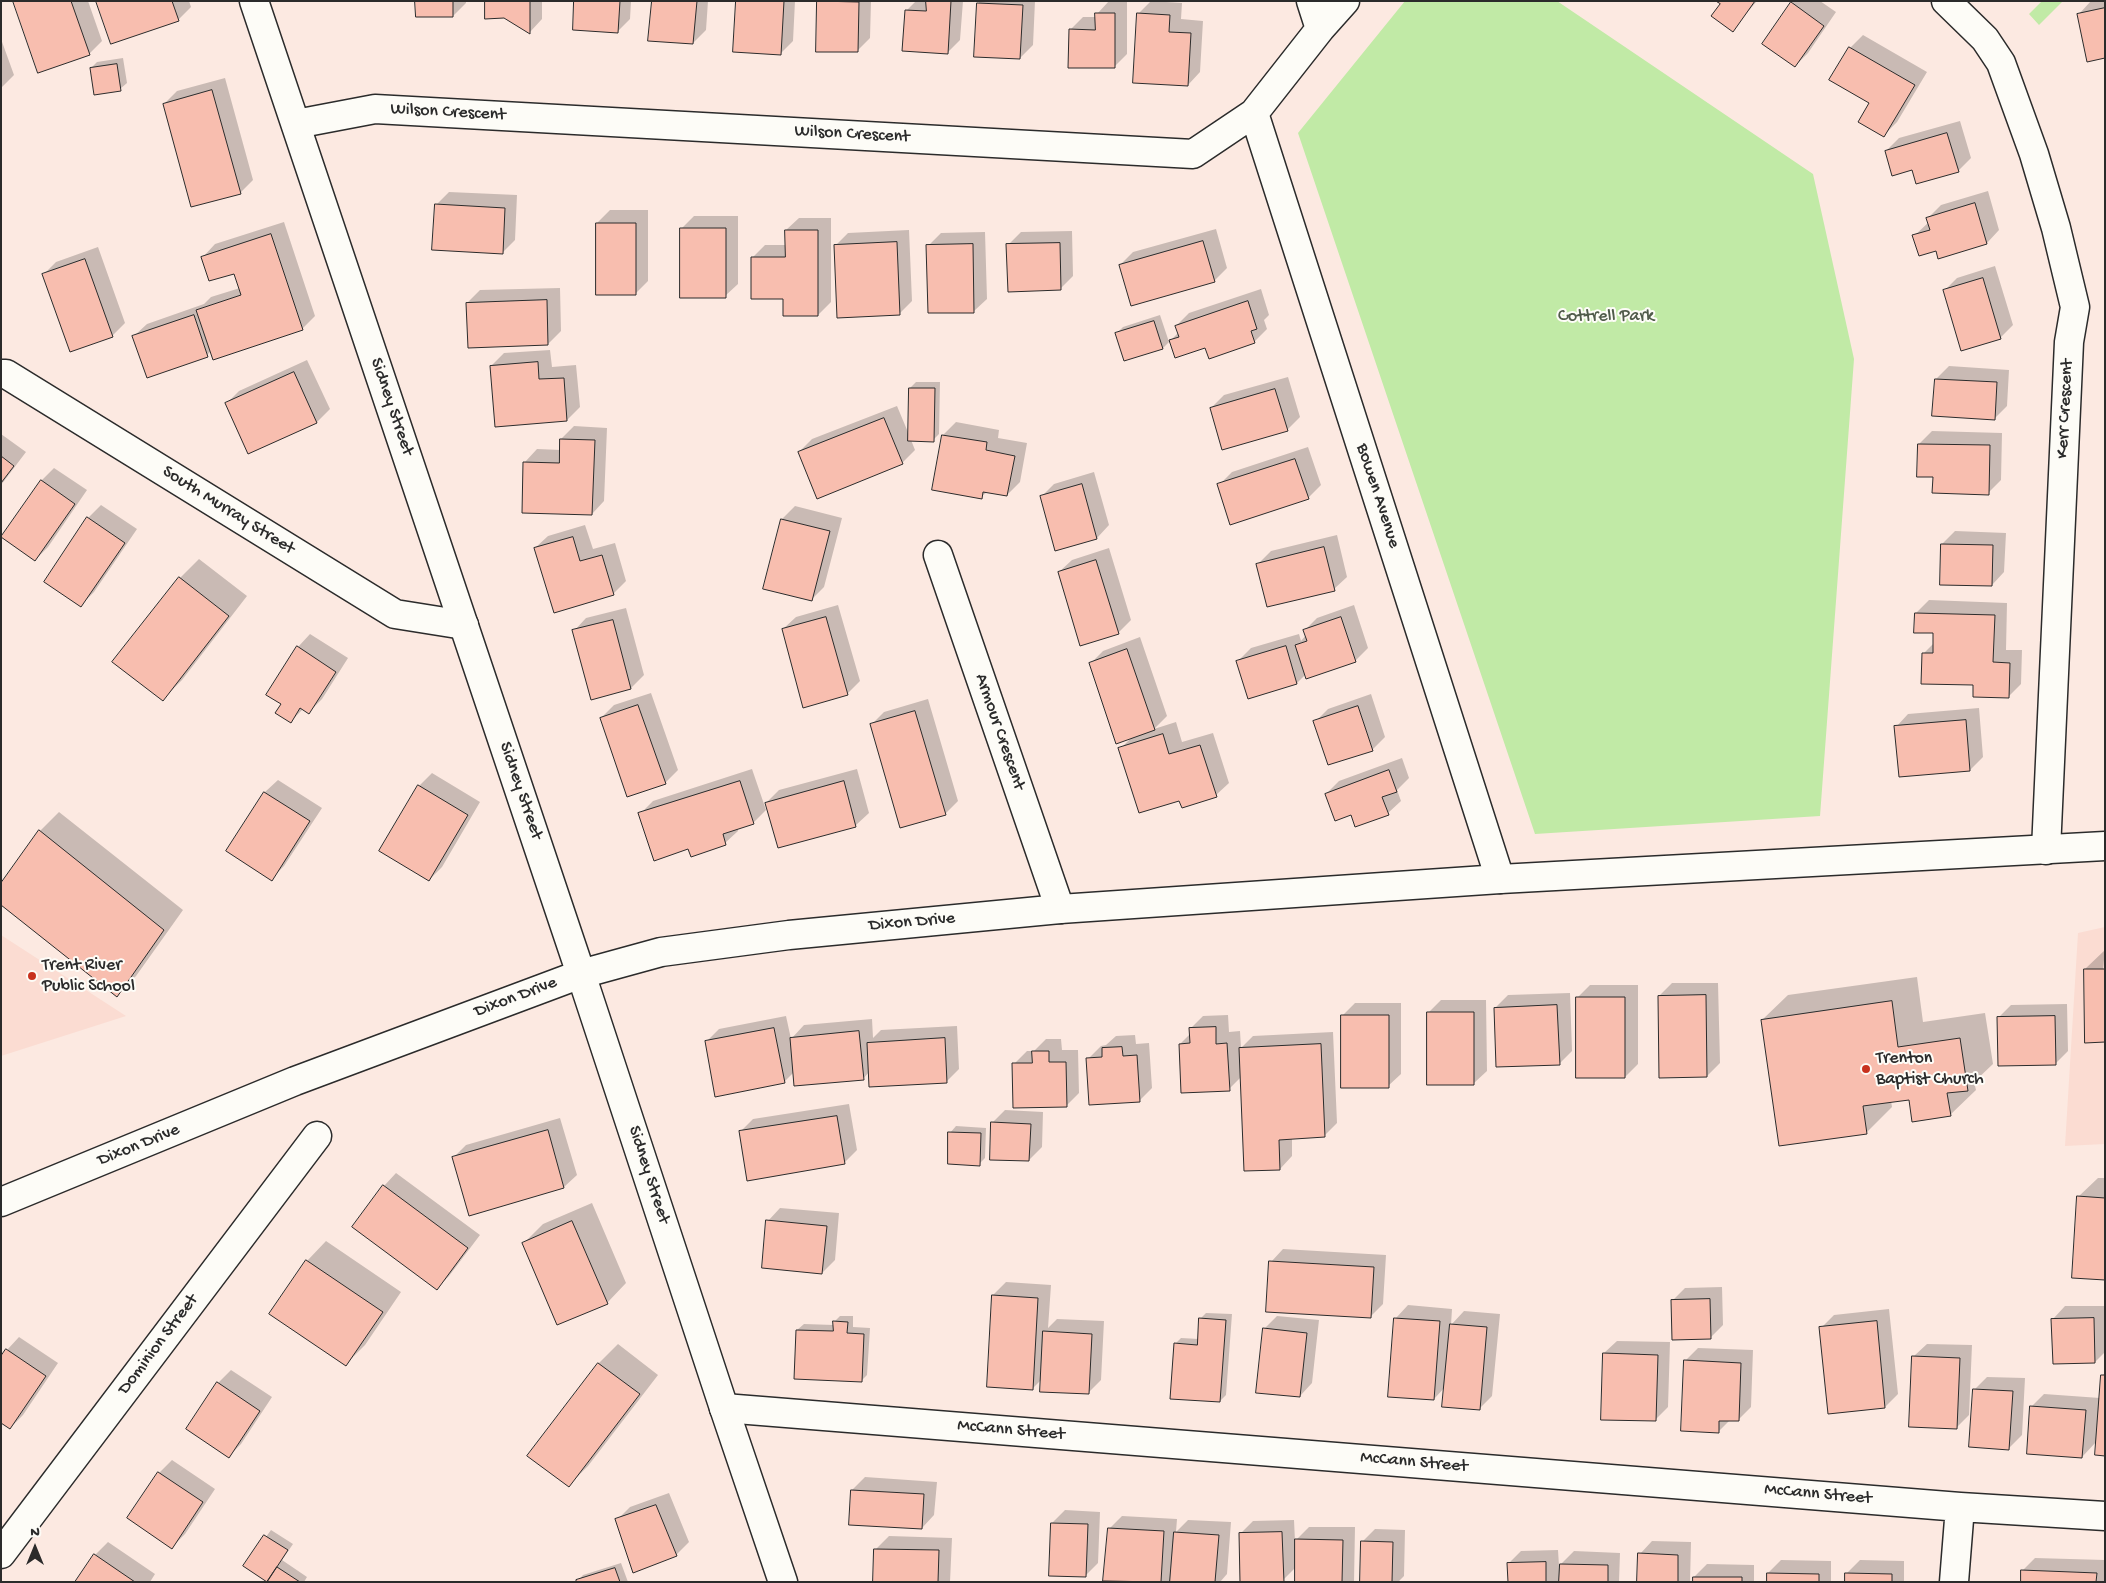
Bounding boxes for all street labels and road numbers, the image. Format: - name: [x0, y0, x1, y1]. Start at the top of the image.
- street label: Wilson Crescent: [390, 99, 506, 127]
- street label: Wilson Crescent: [794, 121, 910, 149]
- street label: Sidney Street: [364, 355, 418, 459]
- street label: Kerr Crescent: [2053, 359, 2079, 459]
- street label: Bowen Avenue: [1350, 441, 1404, 551]
- street label: South Murray Street: [158, 462, 298, 560]
- street label: Armour Crescent: [969, 671, 1029, 793]
- street label: Sidney Street: [493, 739, 547, 843]
- street label: Dixon Drive: [868, 908, 956, 938]
- street label: Dixon Drive: [472, 972, 560, 1024]
- street label: Dixon Drive: [95, 1120, 183, 1172]
- street label: Sidney Street: [622, 1123, 674, 1227]
- street label: Dominion Street: [114, 1290, 204, 1400]
- street label: McCann Street: [956, 1416, 1066, 1446]
- street label: McCann Street: [1359, 1448, 1469, 1478]
- street label: McCann Street: [1763, 1480, 1873, 1510]

